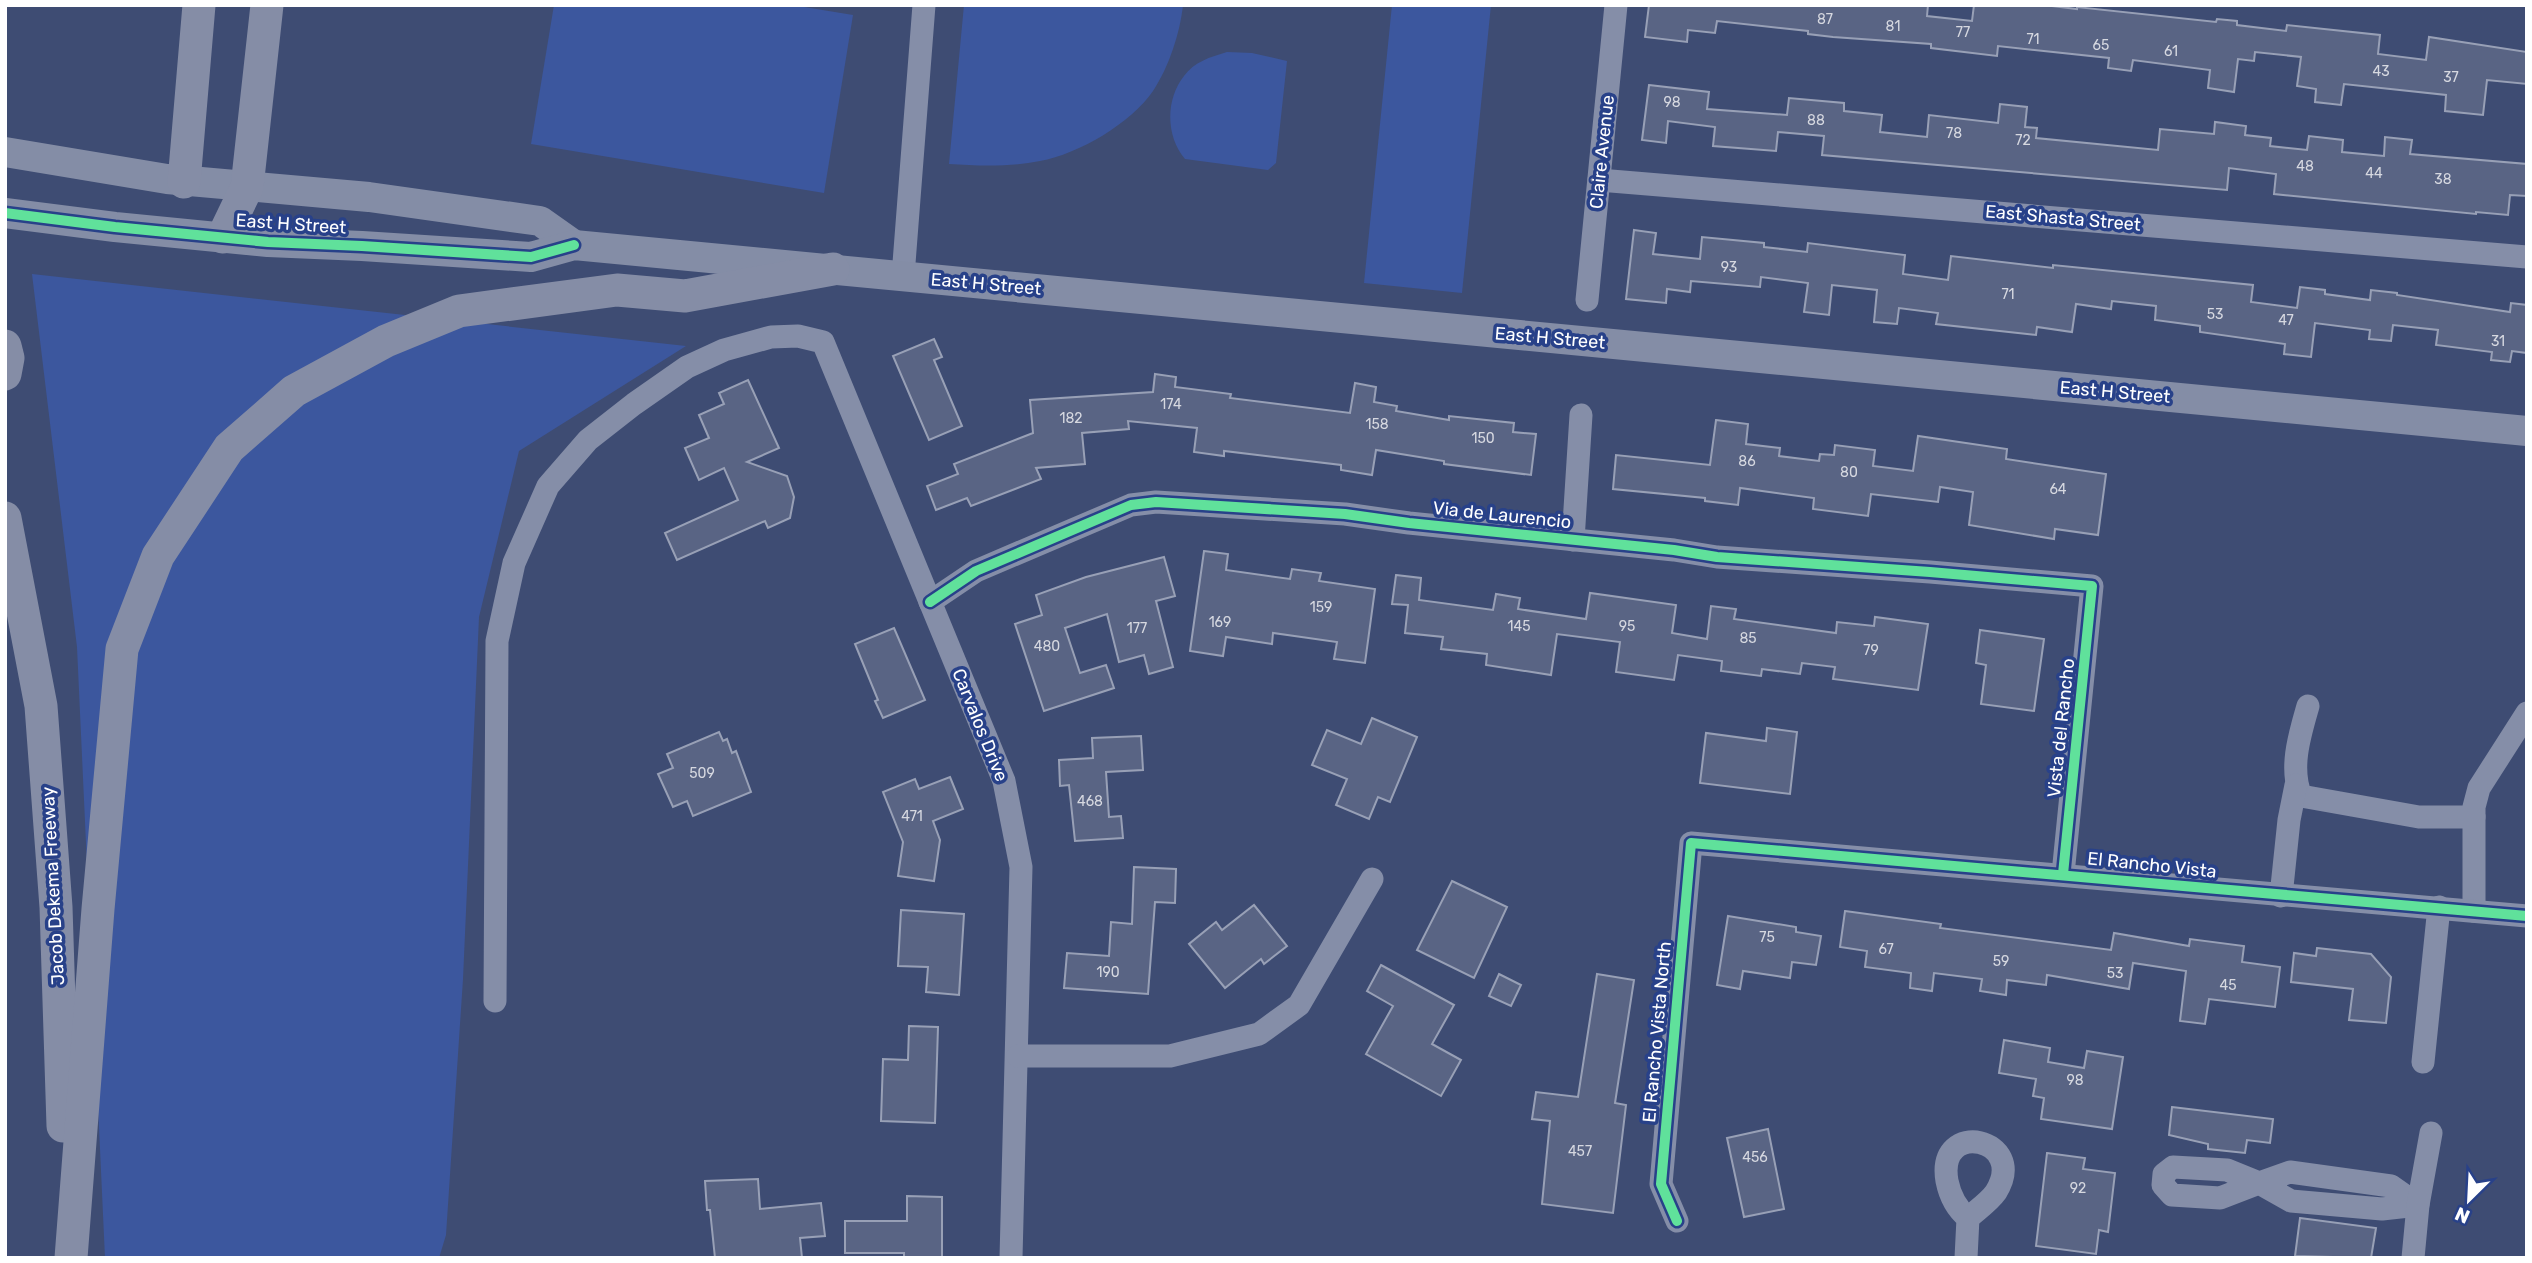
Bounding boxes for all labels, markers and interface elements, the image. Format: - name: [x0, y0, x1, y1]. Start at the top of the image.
- house number: 87: [1817, 11, 1833, 28]
- house number: 81: [1886, 18, 1900, 35]
- house number: 77: [1956, 24, 1970, 41]
- house number: 71: [2026, 31, 2040, 48]
- house number: 65: [2093, 37, 2109, 54]
- house number: 61: [2164, 43, 2178, 60]
- house number: 43: [2372, 63, 2390, 80]
- house number: 37: [2443, 69, 2459, 86]
- street label: Claire Avenue: [1585, 94, 1619, 210]
- house number: 98: [1663, 94, 1681, 111]
- house number: 88: [1807, 112, 1825, 129]
- house number: 78: [1946, 125, 1962, 142]
- house number: 72: [2015, 132, 2031, 149]
- house number: 48: [2296, 158, 2314, 175]
- house number: 44: [2365, 165, 2383, 182]
- house number: 38: [2434, 171, 2452, 188]
- street label: East Shasta Street: [1984, 200, 2142, 236]
- street label: East H Street: [235, 209, 347, 239]
- house number: 93: [1721, 259, 1737, 276]
- street label: East H Street: [930, 268, 1042, 300]
- house number: 71: [2001, 286, 2015, 303]
- house number: 53: [2207, 306, 2223, 323]
- house number: 47: [2278, 312, 2294, 329]
- street label: East H Street: [1494, 322, 1606, 354]
- house number: 31: [2491, 333, 2505, 350]
- street label: East H Street: [2059, 376, 2171, 408]
- house number: 174: [1160, 396, 1182, 413]
- house number: 182: [1059, 410, 1083, 427]
- house number: 158: [1365, 416, 1389, 433]
- house number: 150: [1471, 430, 1495, 447]
- house number: 86: [1738, 453, 1756, 470]
- house number: 80: [1840, 464, 1858, 481]
- house number: 64: [2049, 481, 2067, 498]
- street label: Via de Laurencio: [1432, 497, 1572, 533]
- house number: 159: [1310, 599, 1332, 616]
- house number: 169: [1209, 614, 1231, 631]
- house number: 145: [1507, 618, 1531, 635]
- house number: 95: [1619, 618, 1635, 635]
- house number: 177: [1127, 620, 1147, 637]
- house number: 85: [1739, 630, 1757, 647]
- house number: 480: [1034, 638, 1060, 655]
- house number: 79: [1863, 642, 1879, 659]
- street label: Vista del Rancho: [2043, 657, 2079, 799]
- street label: Carvalos Drive: [947, 665, 1013, 785]
- house number: 509: [689, 765, 715, 782]
- street label: Jacob Dekema Freeway: [37, 786, 69, 986]
- house number: 468: [1077, 793, 1103, 810]
- house number: 471: [901, 808, 923, 825]
- street label: El Rancho Vista: [2086, 847, 2218, 883]
- house number: 75: [1759, 929, 1775, 946]
- street label: El Rancho Vista North: [1638, 940, 1676, 1124]
- house number: 67: [1878, 941, 1894, 958]
- house number: 59: [1993, 953, 2009, 970]
- house number: 190: [1096, 964, 1120, 981]
- house number: 53: [2107, 965, 2123, 982]
- house number: 45: [2219, 977, 2237, 994]
- house number: 98: [2066, 1072, 2084, 1089]
- house number: 457: [1568, 1143, 1592, 1160]
- house number: 456: [1742, 1149, 1768, 1166]
- north arrow: [2434, 1165, 2504, 1235]
- house number: 92: [2070, 1180, 2086, 1197]
- text: N: [2451, 1202, 2473, 1228]

